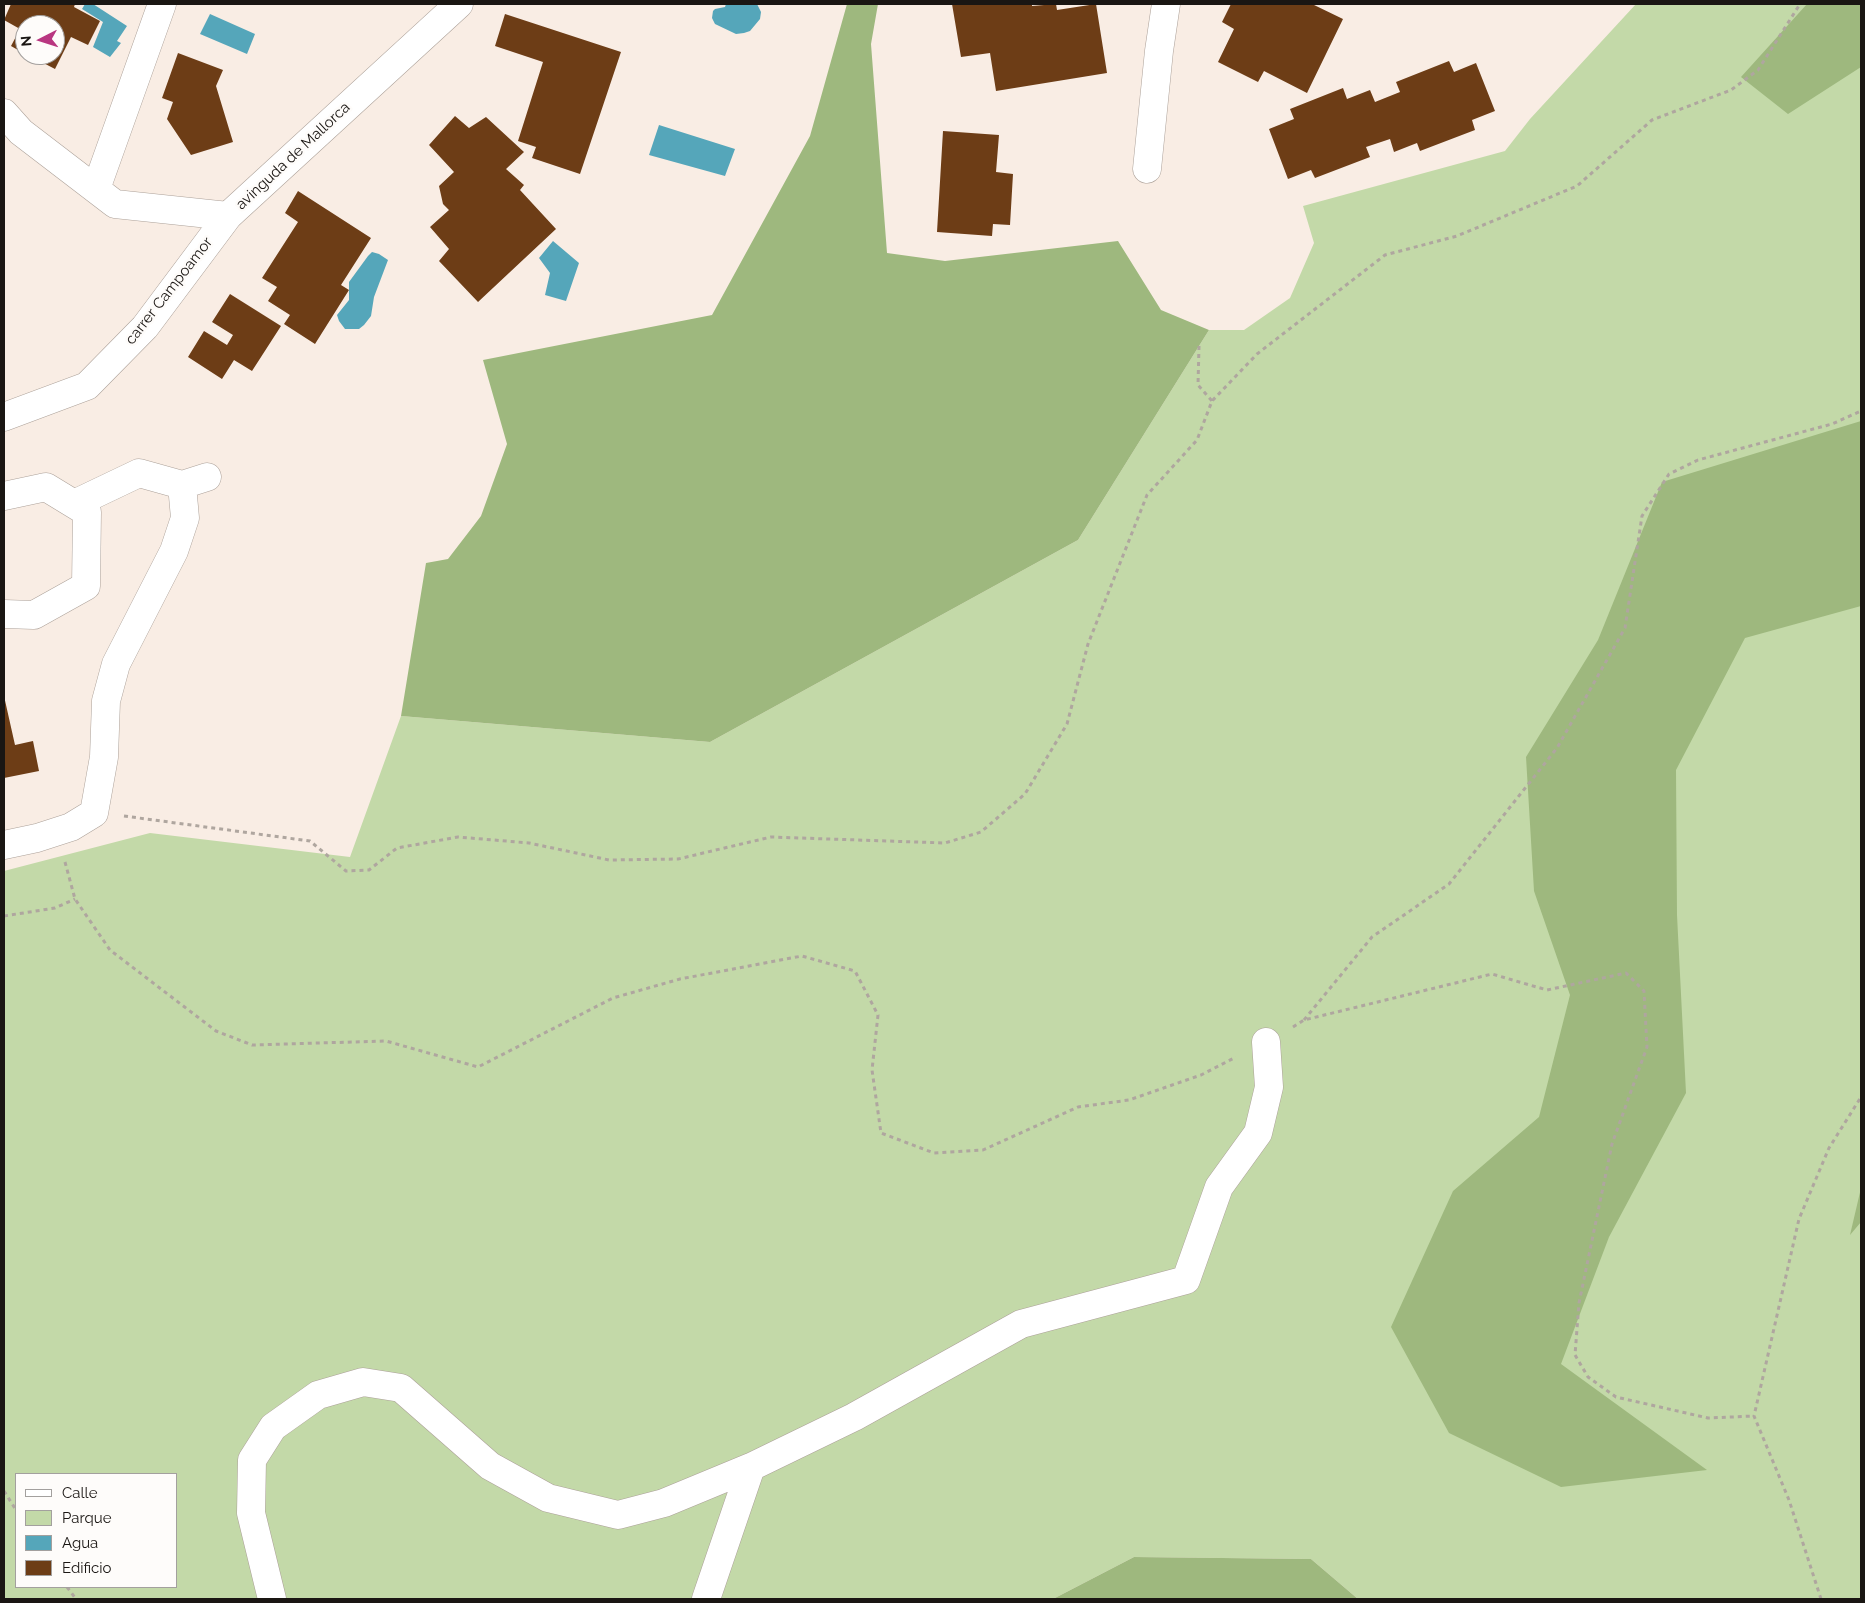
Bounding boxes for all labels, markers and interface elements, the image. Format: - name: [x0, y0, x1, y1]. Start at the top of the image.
- north arrow: [15, 15, 65, 65]
- text: N: [18, 35, 34, 47]
- street label: avinguda de Mallorca: [232, 99, 354, 213]
- street label: carrer Campoamor: [122, 234, 216, 348]
- legend: [15, 1473, 178, 1588]
- text: Calle: [62, 1484, 97, 1502]
- text: Parque: [62, 1509, 111, 1527]
- text: Agua: [62, 1534, 98, 1552]
- text: Edificio: [62, 1559, 112, 1577]

